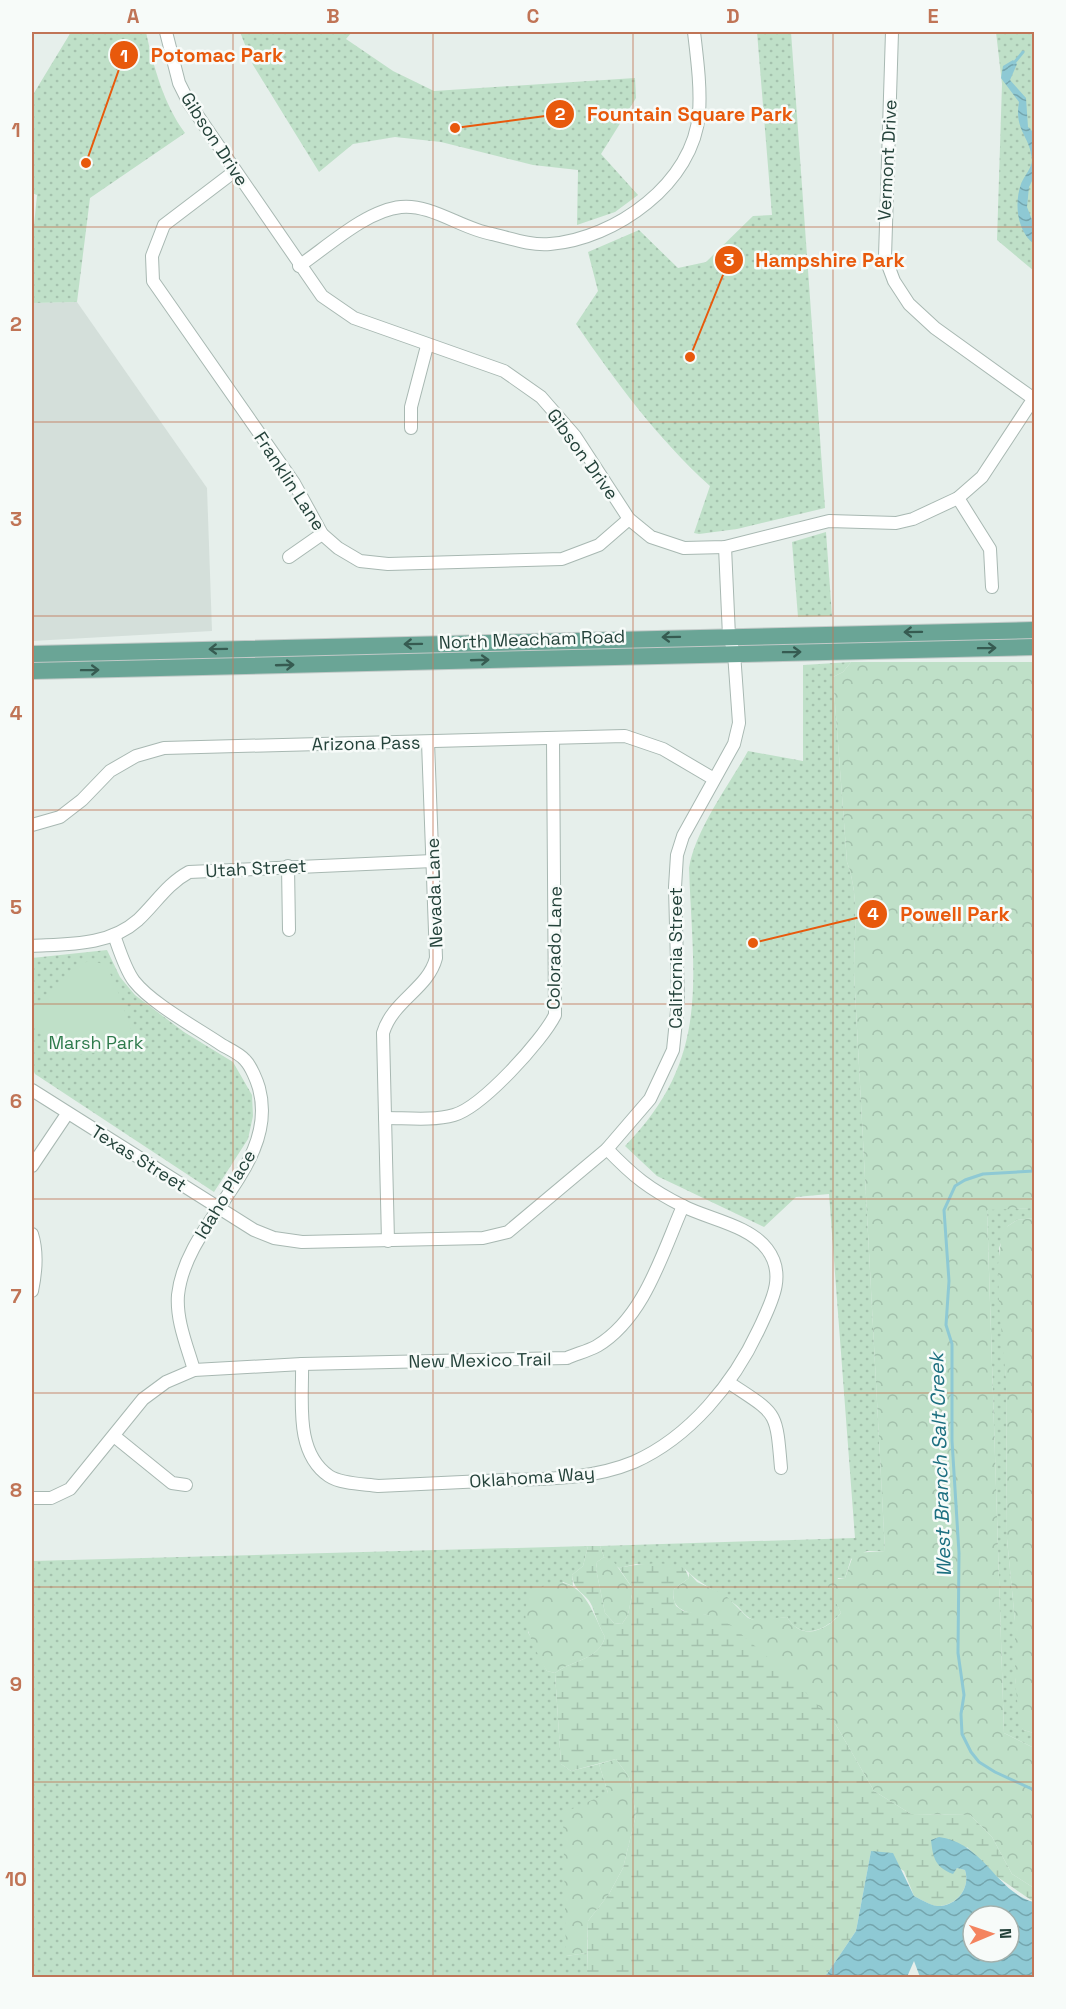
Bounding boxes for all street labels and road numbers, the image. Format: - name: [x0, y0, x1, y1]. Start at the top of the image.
- street label: Gibson Drive: [176, 88, 254, 190]
- street label: Vermont Drive: [872, 99, 902, 221]
- street label: Gibson Drive: [542, 404, 624, 504]
- street label: Franklin Lane: [249, 427, 331, 535]
- street label: North Meacham Road: [438, 624, 626, 654]
- street label: Arizona Pass: [312, 731, 420, 755]
- street label: Nevada Lane: [421, 838, 447, 948]
- street label: Utah Street: [205, 854, 307, 882]
- street label: Colorado Lane: [541, 886, 567, 1010]
- street label: California Street: [664, 887, 687, 1029]
- street label: Texas Street: [87, 1119, 191, 1197]
- street label: Idaho Place: [189, 1145, 261, 1243]
- street label: New Mexico Trail: [408, 1347, 552, 1373]
- street label: Oklahoma Way: [469, 1461, 595, 1493]

